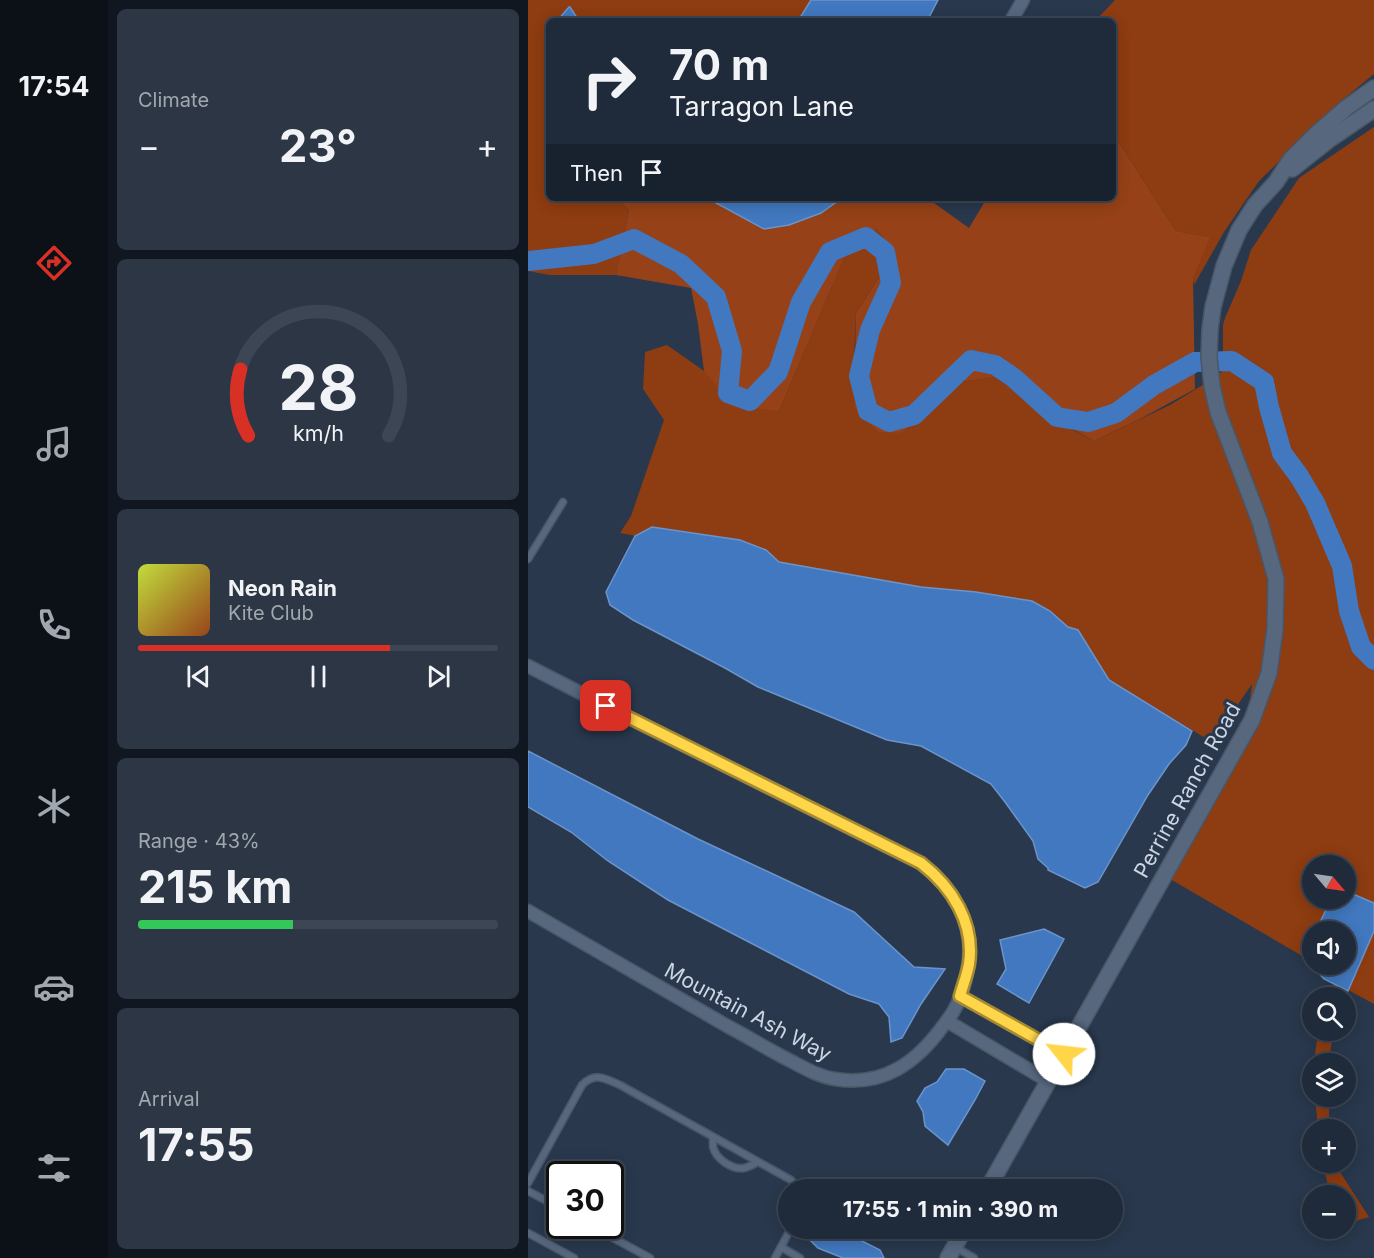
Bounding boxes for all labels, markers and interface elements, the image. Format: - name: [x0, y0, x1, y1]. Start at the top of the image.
- text: 70 m: [669, 39, 769, 90]
- icon: right: [570, 42, 648, 120]
- text: 17:54: [19, 70, 89, 103]
- text: Climate: [138, 88, 209, 112]
- text: Tarragon Lane: [669, 90, 854, 123]
- text: 23°: [279, 118, 357, 173]
- text: −: [138, 126, 160, 166]
- text: +: [476, 126, 498, 166]
- icon: arrive: [635, 156, 668, 189]
- text: Then: [570, 160, 623, 186]
- icon: directions: [33, 242, 75, 284]
- text: 28: [278, 350, 358, 425]
- text: km/h: [293, 421, 343, 447]
- icon: music: [33, 423, 75, 465]
- text: Neon Rain: [228, 575, 337, 601]
- text: Kite Club: [228, 601, 314, 625]
- icon: phone: [33, 604, 75, 646]
- icon: previous: [182, 660, 215, 693]
- icon: pause: [302, 660, 335, 693]
- icon: next: [422, 660, 455, 693]
- pin: [580, 680, 631, 731]
- icon: arrive: [589, 689, 622, 722]
- street label: Perrine Ranch Road: [1128, 698, 1246, 882]
- icon: climate: [33, 785, 75, 827]
- text: Range · 43%: [138, 829, 260, 853]
- north arrow: [1302, 855, 1356, 909]
- map controls: [1302, 855, 1356, 1239]
- text: 215 km: [138, 859, 292, 914]
- button: sound: [1302, 921, 1356, 975]
- street label: Mountain Ash Way: [660, 957, 836, 1067]
- icon: car: [33, 966, 75, 1008]
- button: search: [1302, 987, 1356, 1041]
- position arrow: [1032, 1022, 1096, 1086]
- button: layers: [1302, 1053, 1356, 1107]
- text: Arrival: [138, 1087, 200, 1111]
- text: 17:55: [138, 1117, 255, 1172]
- button: +: [1302, 1119, 1356, 1173]
- icon: filters: [33, 1147, 75, 1189]
- speed limit sign: 30: [546, 1161, 624, 1239]
- button: −: [1302, 1185, 1356, 1239]
- text: 17:55 · 1 min · 390 m: [843, 1196, 1058, 1222]

